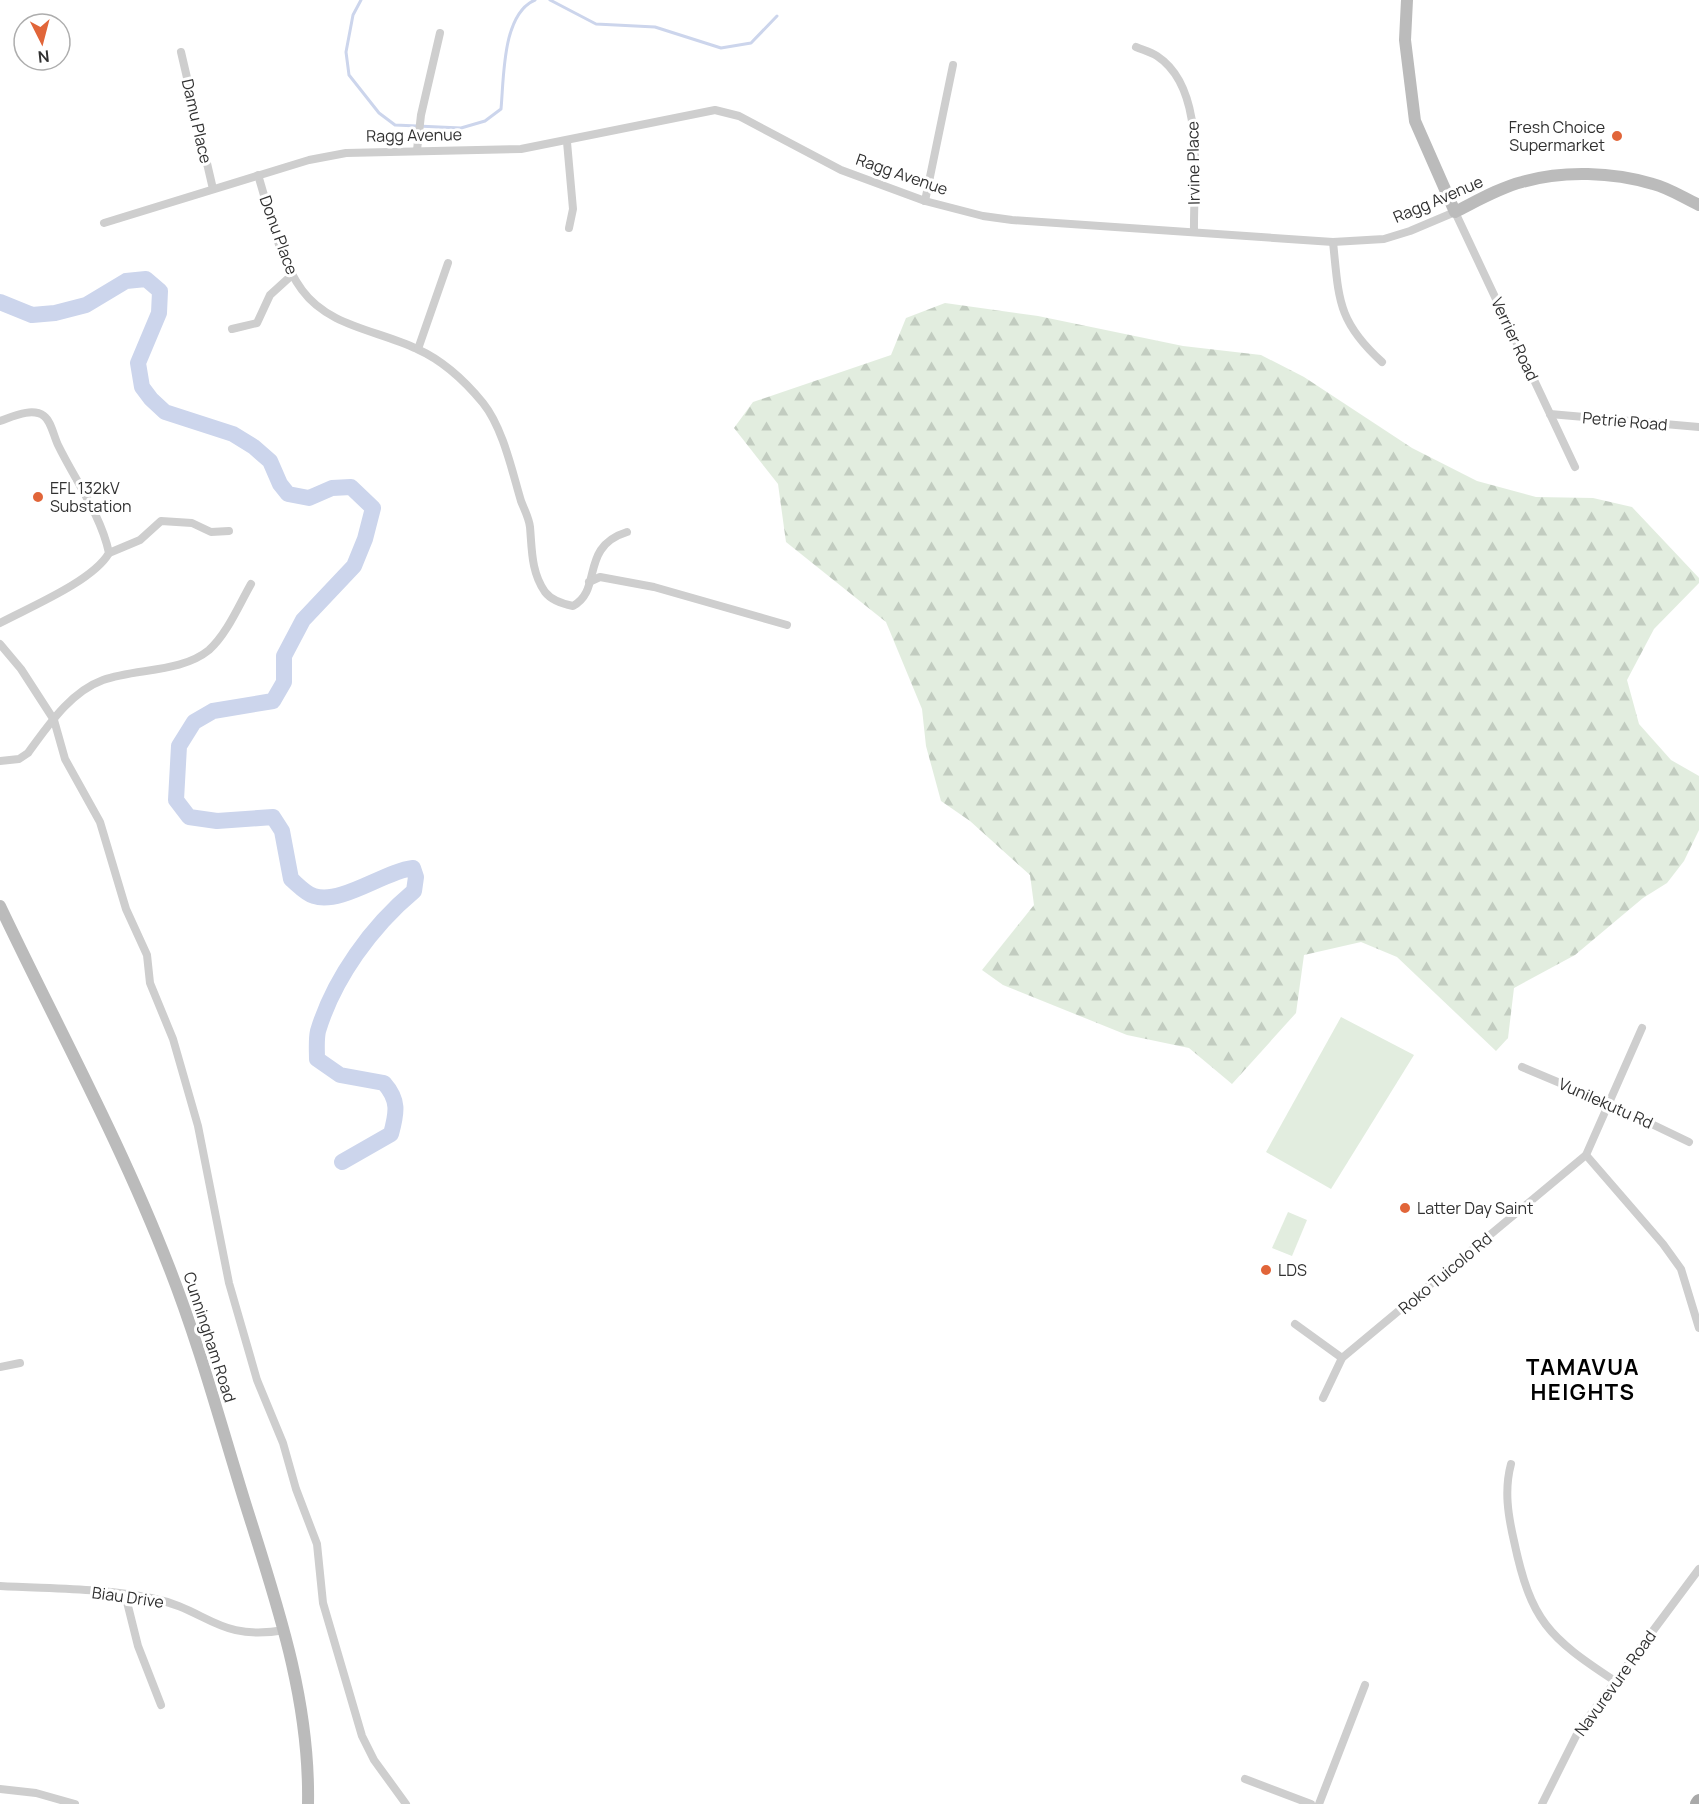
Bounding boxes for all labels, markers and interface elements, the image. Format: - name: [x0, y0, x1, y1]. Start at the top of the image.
- north arrow: [12, 12, 72, 72]
- text: N: [37, 45, 50, 68]
- street label: Damu Place: [177, 77, 217, 165]
- place label: Fresh Choice Supermarket: [1509, 116, 1605, 156]
- street label: Irvine Place: [1181, 121, 1205, 205]
- street label: Ragg Avenue: [366, 123, 462, 147]
- marker: Fresh Choice Supermarket: [1610, 129, 1624, 143]
- street label: Ragg Avenue: [853, 148, 951, 200]
- street label: Ragg Avenue: [1390, 170, 1486, 228]
- street label: Donu Place: [255, 192, 303, 278]
- street label: Verrier Road: [1486, 294, 1544, 384]
- street label: Petrie Road: [1582, 406, 1668, 436]
- place label: EFL 132kV Substation: [50, 477, 132, 517]
- marker: EFL 132kV Substation: [31, 490, 45, 504]
- street label: Vunilekutu Rd: [1555, 1072, 1657, 1134]
- place label: Latter Day Saint: [1417, 1197, 1533, 1219]
- marker: Latter Day Saint: [1398, 1201, 1412, 1215]
- street label: Roko Tuicolo Rd: [1393, 1227, 1497, 1319]
- place label: LDS: [1278, 1259, 1307, 1281]
- marker: LDS: [1259, 1263, 1273, 1277]
- street label: Cunningham Road: [179, 1269, 241, 1405]
- district label: TAMAVUA HEIGHTS: [1526, 1352, 1640, 1407]
- street label: Biau Drive: [91, 1581, 165, 1613]
- street label: Navurevure Road: [1569, 1626, 1661, 1740]

